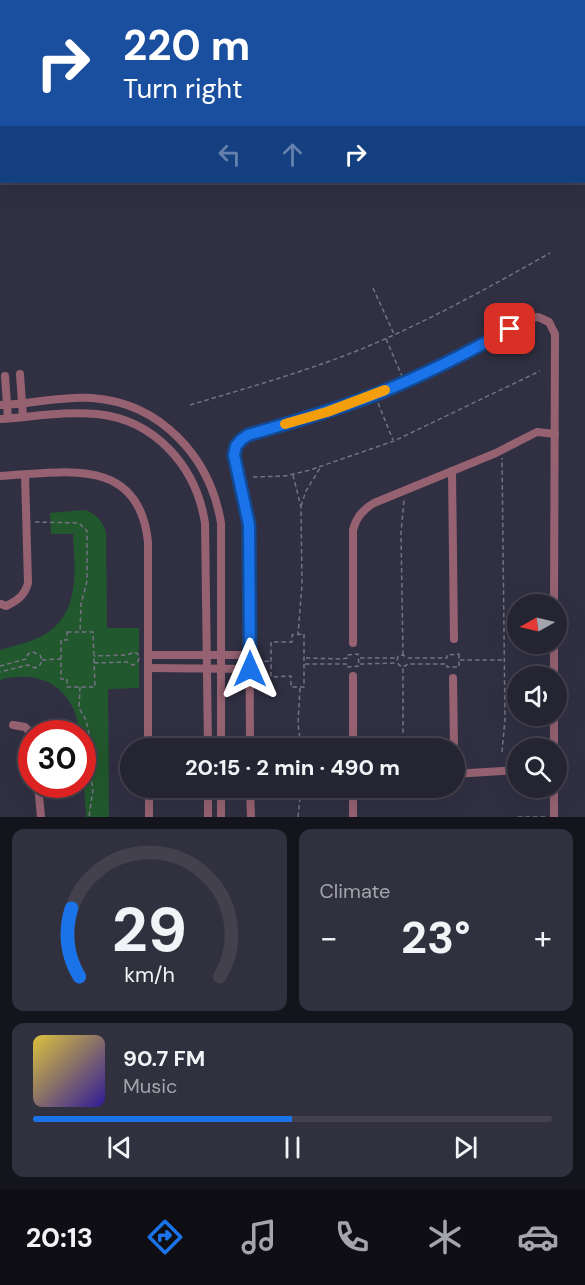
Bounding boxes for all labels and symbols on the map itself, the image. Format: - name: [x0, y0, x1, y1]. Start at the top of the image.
- pin: [484, 303, 535, 354]
- north arrow: [507, 594, 567, 654]
- position arrow: [218, 637, 282, 701]
- speed limit sign: 30: [18, 720, 96, 798]

